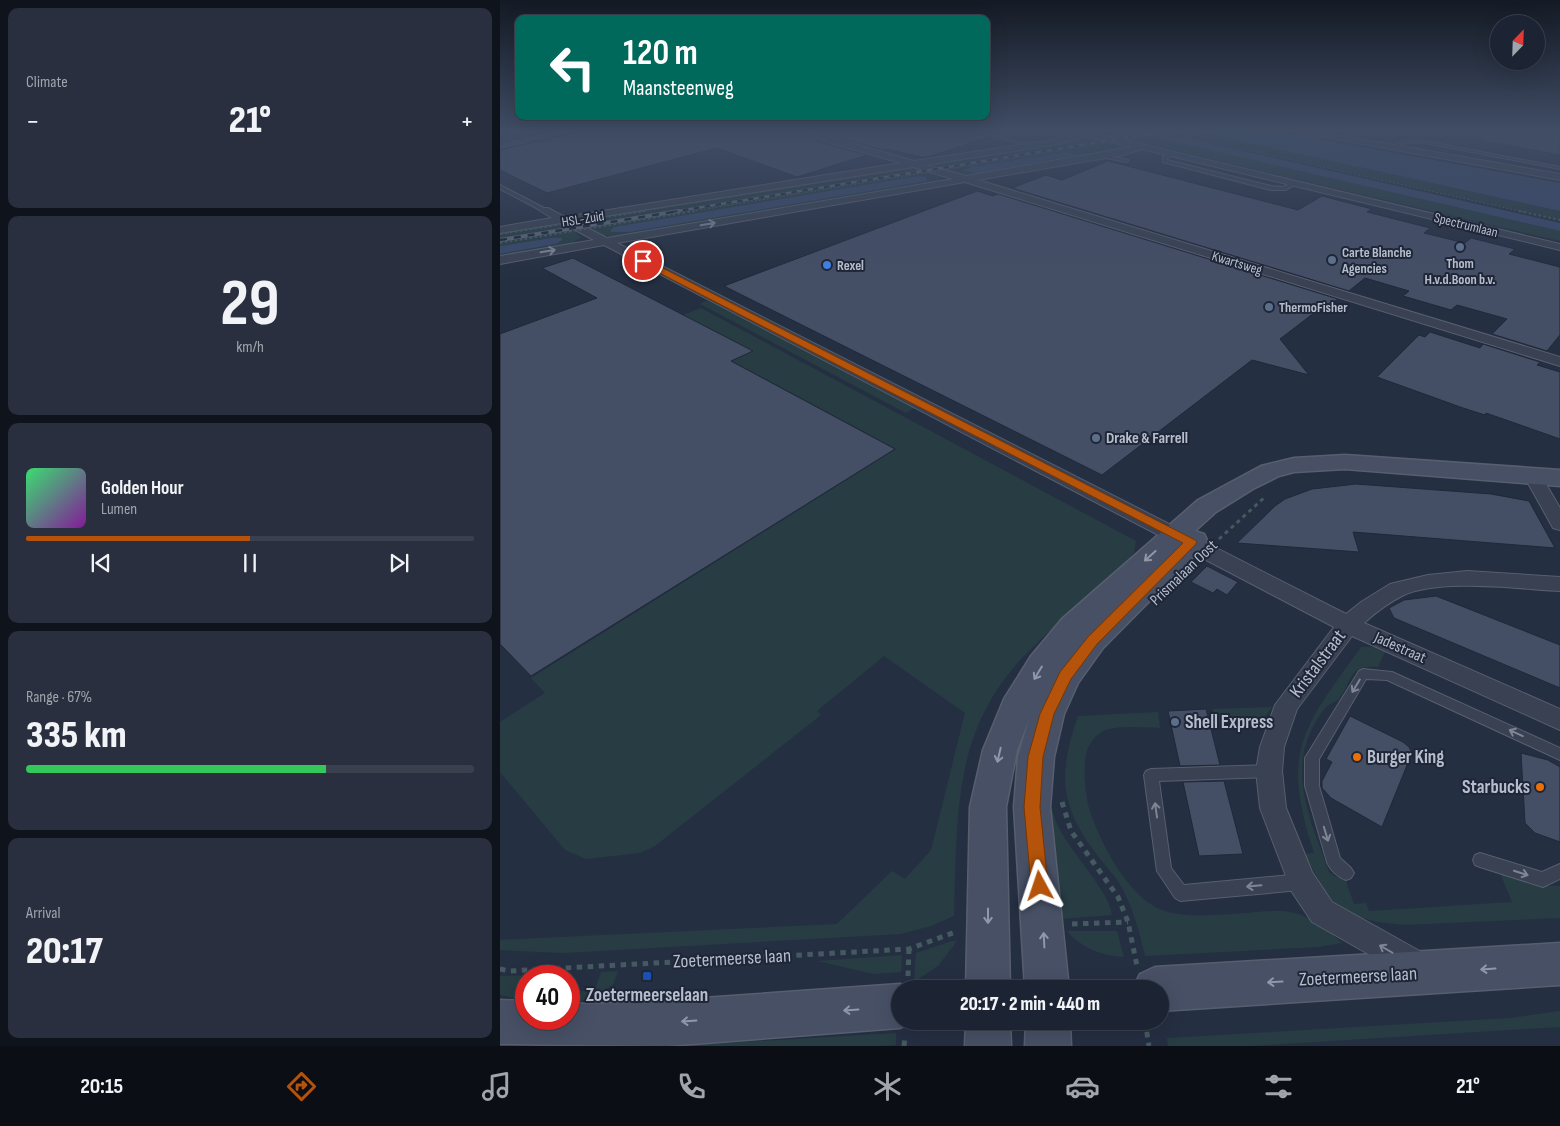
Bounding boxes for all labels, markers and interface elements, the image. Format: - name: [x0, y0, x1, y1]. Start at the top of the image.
- north arrow: [1490, 15, 1545, 70]
- map controls: [1490, 15, 1545, 70]
- text: 120 m: [623, 32, 698, 75]
- icon: left: [540, 35, 605, 100]
- text: Climate: [26, 73, 68, 92]
- text: Maansteenweg: [623, 75, 734, 102]
- text: 21°: [229, 98, 271, 143]
- text: −: [26, 105, 40, 138]
- text: +: [460, 105, 474, 138]
- street label: HSL-Zuid: [561, 207, 606, 231]
- street label: Spectrumlaan: [1432, 209, 1500, 241]
- one-way arrow: [700, 218, 716, 228]
- pin: [622, 240, 664, 282]
- marker: Thom H.v.d.Boon b.v.: [1454, 241, 1466, 253]
- place label: Carte Blanche Agencies: [1341, 244, 1412, 277]
- one-way arrow: [540, 246, 556, 256]
- icon: arrive: [629, 247, 657, 275]
- street label: Kwartsweg: [1210, 247, 1265, 279]
- marker: Carte Blanche Agencies: [1326, 254, 1338, 266]
- place label: Thom H.v.d.Boon b.v.: [1424, 255, 1496, 288]
- place label: Rexel: [837, 257, 864, 274]
- marker: Rexel: [821, 259, 833, 271]
- text: 29: [220, 266, 280, 344]
- place label: ThermoFisher: [1279, 299, 1348, 316]
- marker: ThermoFisher: [1263, 301, 1275, 313]
- text: km/h: [236, 338, 264, 357]
- place label: Drake & Farrell: [1106, 429, 1188, 448]
- marker: Drake & Farrell: [1090, 432, 1102, 444]
- text: Golden Hour: [101, 477, 184, 500]
- text: Lumen: [101, 500, 137, 519]
- street label: Prismalaan Oost: [1146, 536, 1222, 610]
- icon: previous: [87, 549, 115, 577]
- icon: pause: [236, 549, 264, 577]
- icon: next: [385, 549, 413, 577]
- one-way arrow: [1144, 551, 1157, 562]
- street label: Kristalstraat: [1285, 625, 1351, 702]
- street label: Jadestraat: [1370, 628, 1429, 668]
- one-way arrow: [1032, 665, 1042, 679]
- one-way arrow: [1350, 679, 1360, 693]
- text: Range · 67%: [26, 688, 92, 707]
- place label: Shell Express: [1185, 711, 1273, 734]
- text: 335 km: [26, 713, 127, 758]
- marker: Shell Express: [1169, 716, 1181, 728]
- one-way arrow: [1509, 728, 1524, 738]
- one-way arrow: [994, 746, 1003, 762]
- place label: Burger King: [1367, 746, 1444, 769]
- marker: Burger King: [1351, 751, 1363, 763]
- place label: Starbucks: [1462, 776, 1530, 799]
- marker: Starbucks: [1534, 781, 1546, 793]
- one-way arrow: [1151, 802, 1161, 818]
- one-way arrow: [1322, 826, 1332, 842]
- position arrow: [1013, 859, 1065, 911]
- one-way arrow: [1512, 869, 1528, 878]
- one-way arrow: [1246, 882, 1262, 891]
- text: Arrival: [26, 904, 60, 923]
- one-way arrow: [983, 908, 993, 924]
- text: 20:17: [26, 929, 103, 974]
- one-way arrow: [1040, 932, 1049, 948]
- street label: Zoetermeerse laan: [672, 944, 792, 974]
- one-way arrow: [1378, 944, 1393, 954]
- street label: Zoetermeerse laan: [1298, 962, 1418, 992]
- one-way arrow: [1481, 964, 1497, 973]
- speed limit sign: 40: [515, 965, 580, 1030]
- marker: Zoetermeerselaan: [641, 970, 653, 982]
- one-way arrow: [1267, 977, 1283, 986]
- place label: Zoetermeerselaan: [586, 984, 708, 1007]
- text: 20:17 · 2 min · 440 m: [960, 993, 1100, 1016]
- one-way arrow: [844, 1005, 860, 1014]
- one-way arrow: [682, 1017, 698, 1026]
- icon: directions: [284, 1069, 319, 1104]
- icon: music: [479, 1069, 514, 1104]
- icon: phone: [674, 1069, 709, 1104]
- icon: climate: [870, 1069, 905, 1104]
- icon: car: [1065, 1069, 1100, 1104]
- icon: filters: [1261, 1069, 1296, 1104]
- text: 20:15: [80, 1073, 123, 1100]
- text: 21°: [1456, 1073, 1480, 1100]

